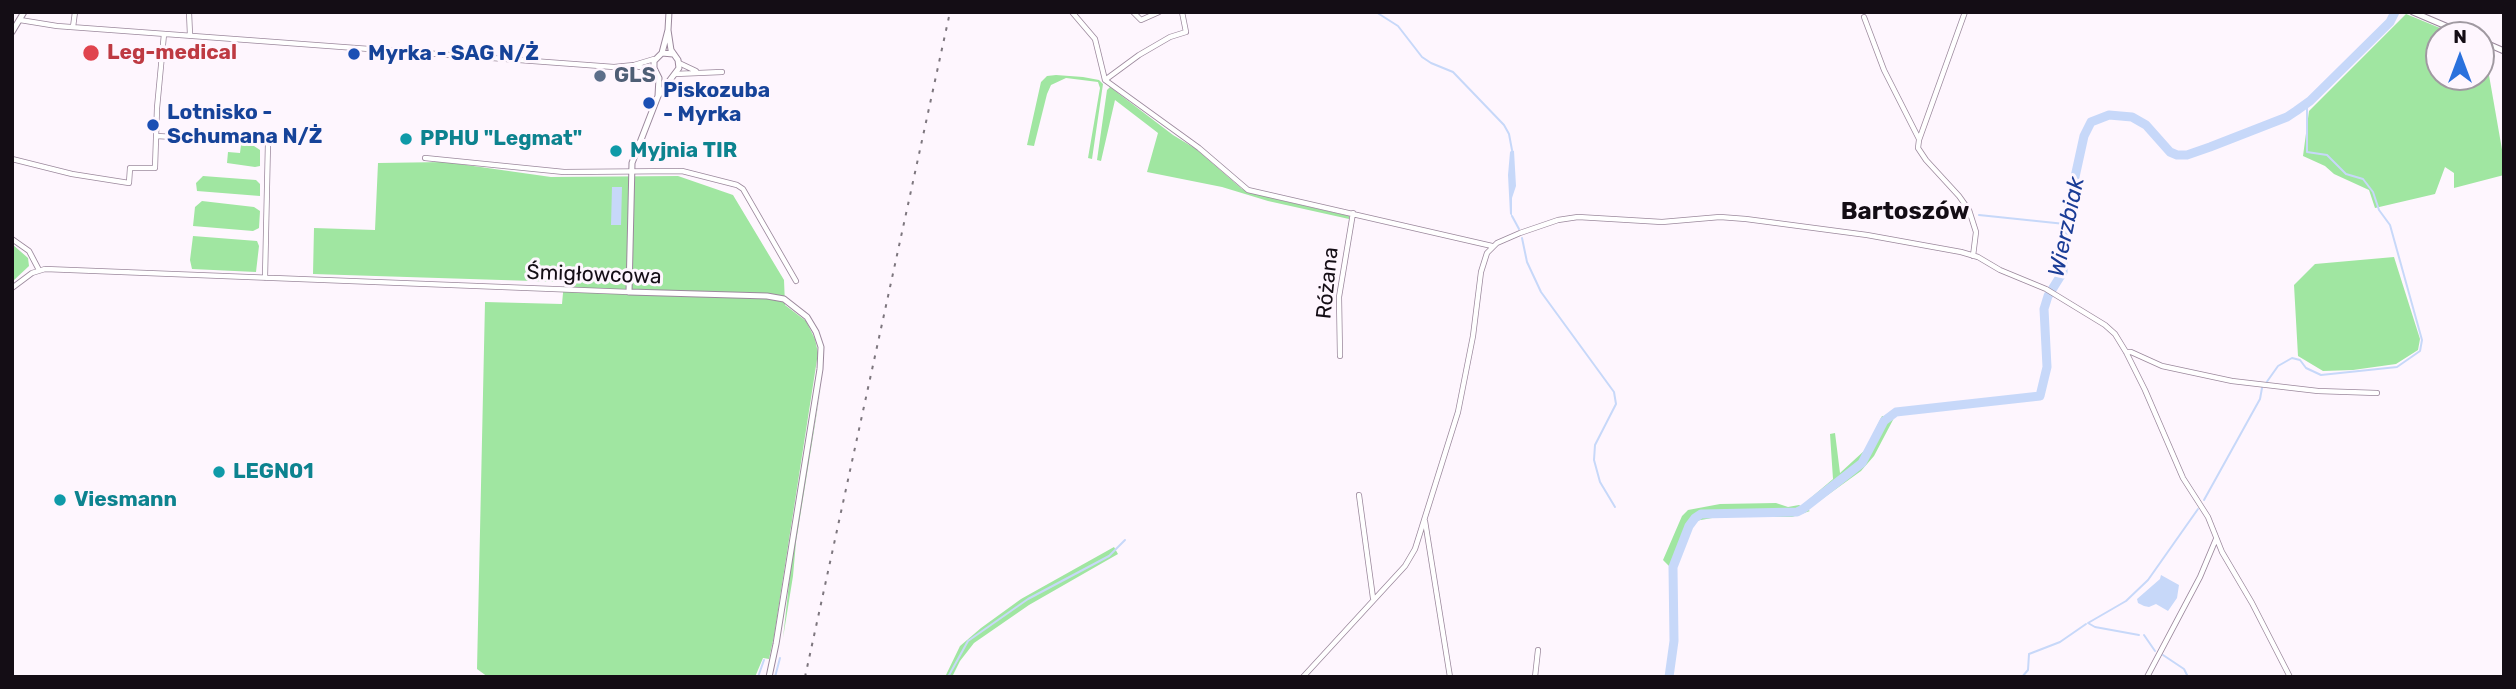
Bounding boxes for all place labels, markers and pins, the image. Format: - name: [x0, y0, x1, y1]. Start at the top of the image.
- place label: Leg-medical: [107, 40, 237, 66]
- place label: Myrka - SAG N/Ż: [368, 41, 539, 67]
- marker: Leg-medical: [81, 43, 101, 63]
- marker: Myrka - SAG N/Ż: [346, 46, 362, 62]
- place label: GLS: [614, 63, 656, 89]
- marker: GLS: [592, 68, 608, 84]
- place label: Piskozuba - Myrka: [663, 78, 770, 128]
- marker: Piskozuba - Myrka: [641, 95, 657, 111]
- place label: Lotnisko - Schumana N/Ż: [167, 100, 322, 150]
- marker: Lotnisko - Schumana N/Ż: [145, 117, 161, 133]
- place label: PPHU "Legmat": [420, 126, 582, 152]
- marker: PPHU "Legmat": [398, 131, 414, 147]
- place label: Myjnia TIR: [630, 138, 737, 164]
- marker: Myjnia TIR: [608, 143, 624, 159]
- place label: LEGN01: [233, 459, 314, 485]
- marker: LEGN01: [211, 464, 227, 480]
- place label: Viesmann: [74, 487, 177, 513]
- marker: Viesmann: [52, 492, 68, 508]

